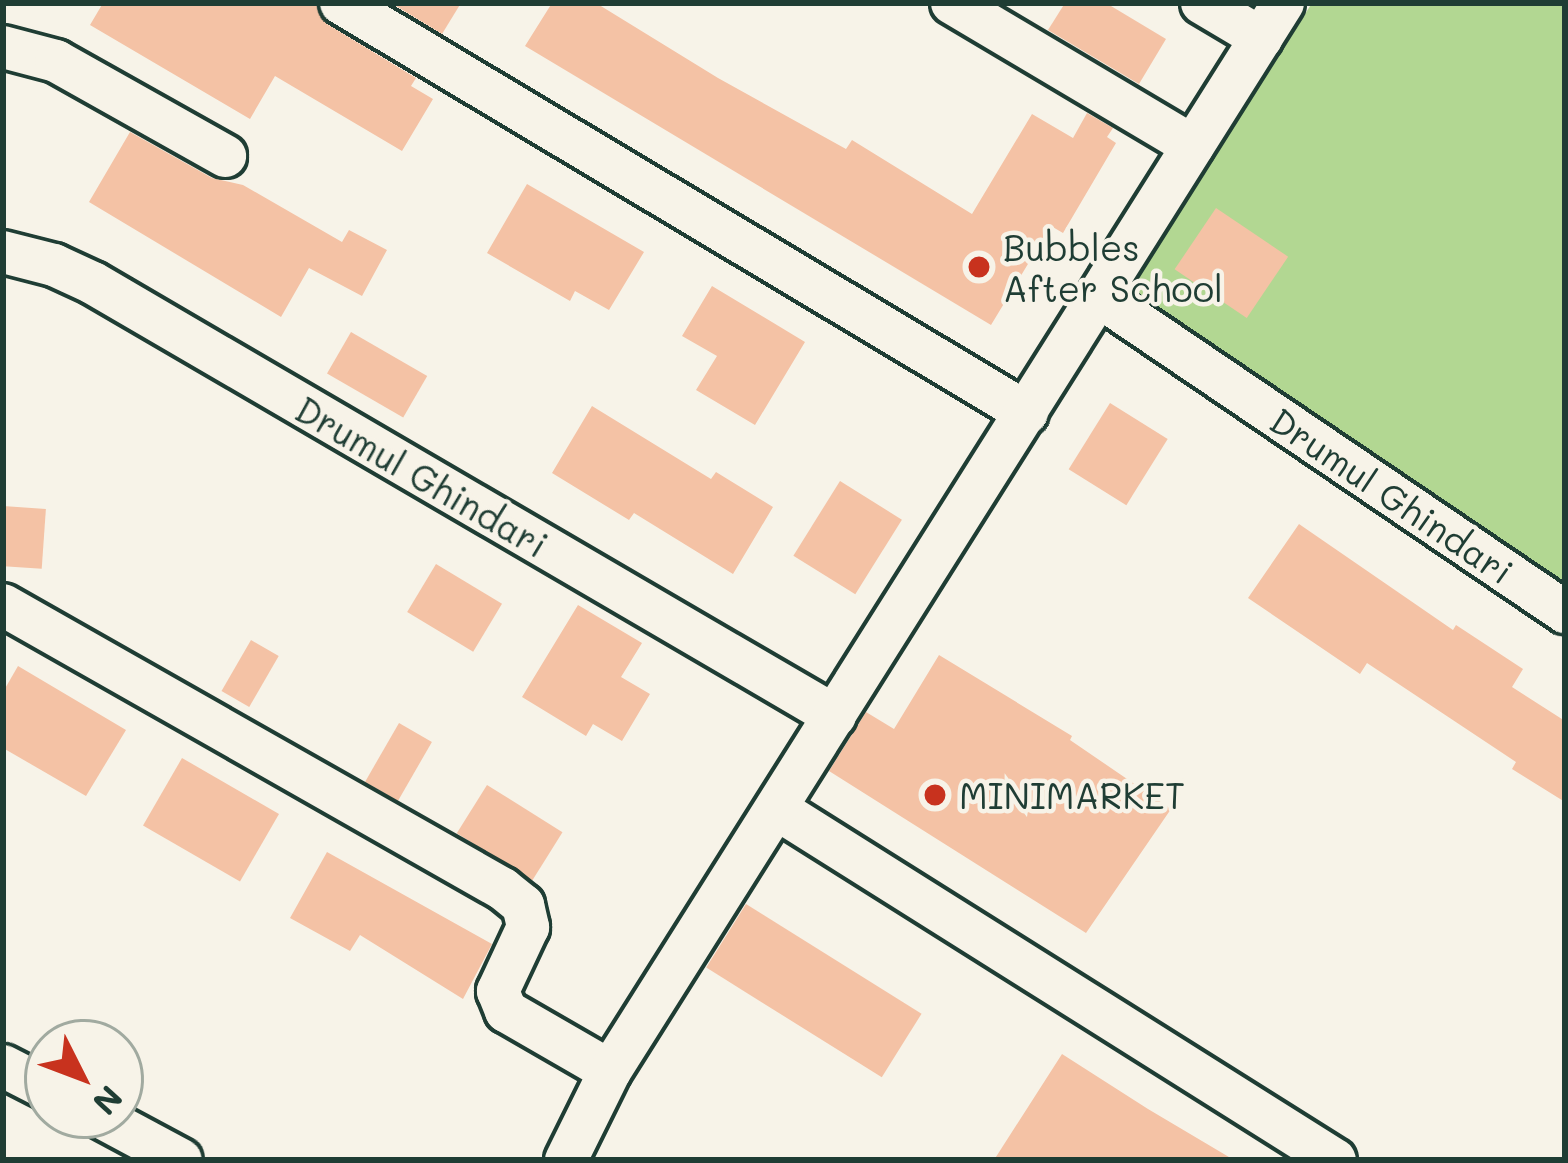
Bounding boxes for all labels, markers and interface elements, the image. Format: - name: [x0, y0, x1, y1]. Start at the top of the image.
- place label: Bubbles After School: [1003, 224, 1223, 309]
- marker: Bubbles After School: [966, 254, 992, 280]
- street label: Drumul Ghindari: [288, 386, 556, 566]
- street label: Drumul Ghindari: [1262, 398, 1522, 592]
- place label: MINIMARKET: [959, 773, 1185, 817]
- marker: MINIMARKET: [922, 782, 948, 808]
- north arrow: [24, 1019, 144, 1139]
- text: N: [85, 1078, 133, 1125]

